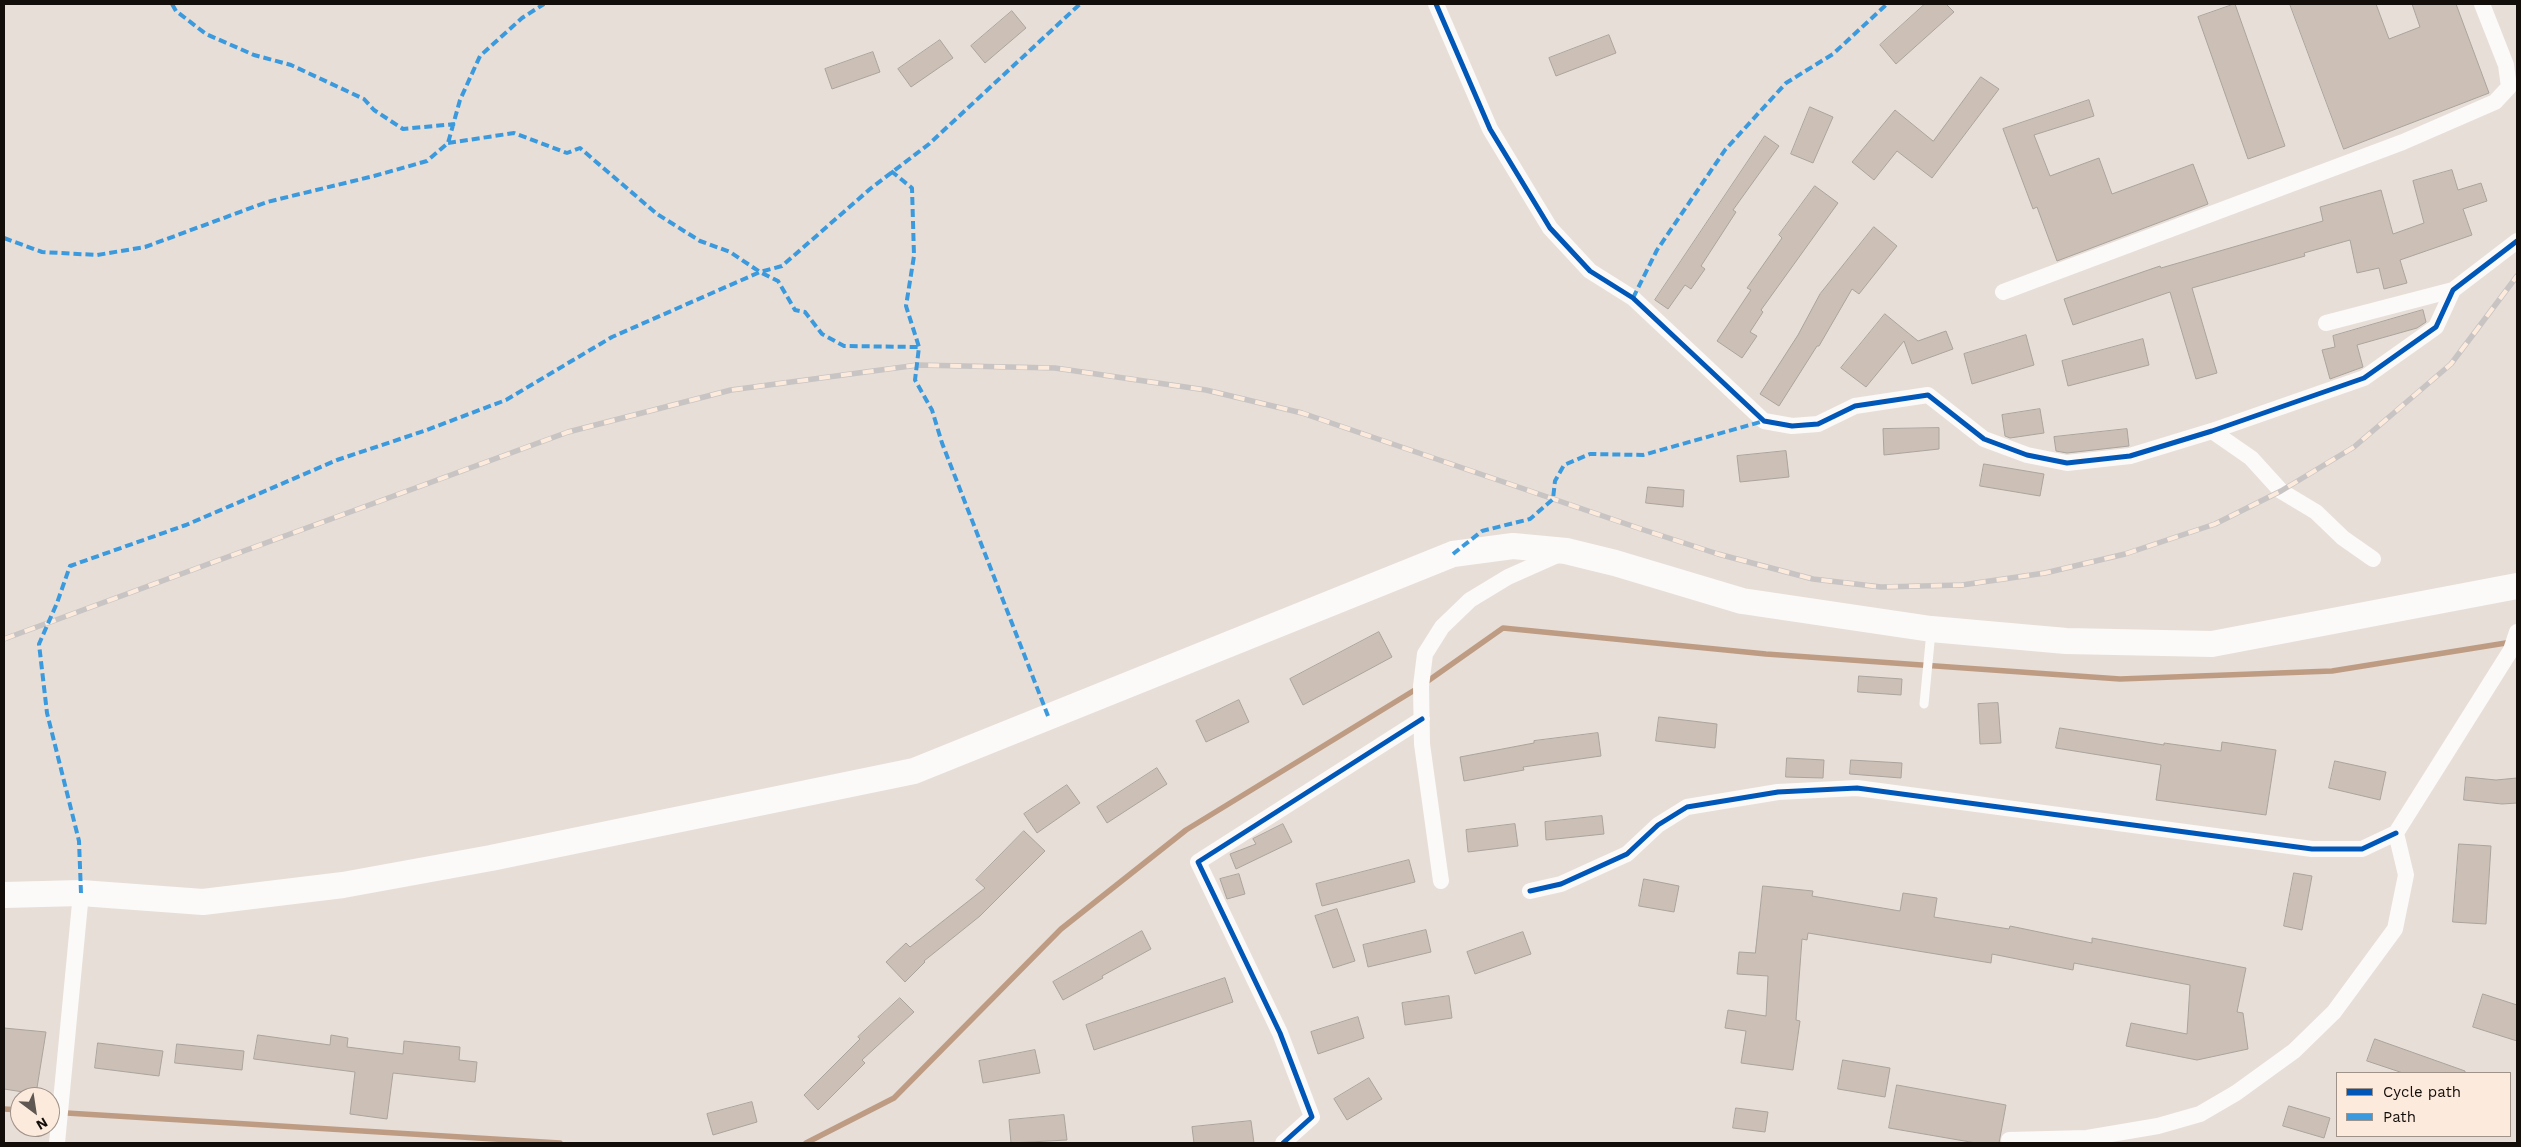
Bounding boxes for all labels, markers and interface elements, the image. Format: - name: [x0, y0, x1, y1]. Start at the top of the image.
- legend: [2336, 1072, 2511, 1137]
- text: Cycle path: [2383, 1083, 2461, 1101]
- north arrow: [10, 1087, 60, 1137]
- text: Path: [2383, 1108, 2416, 1126]
- text: N: [34, 1114, 51, 1134]

